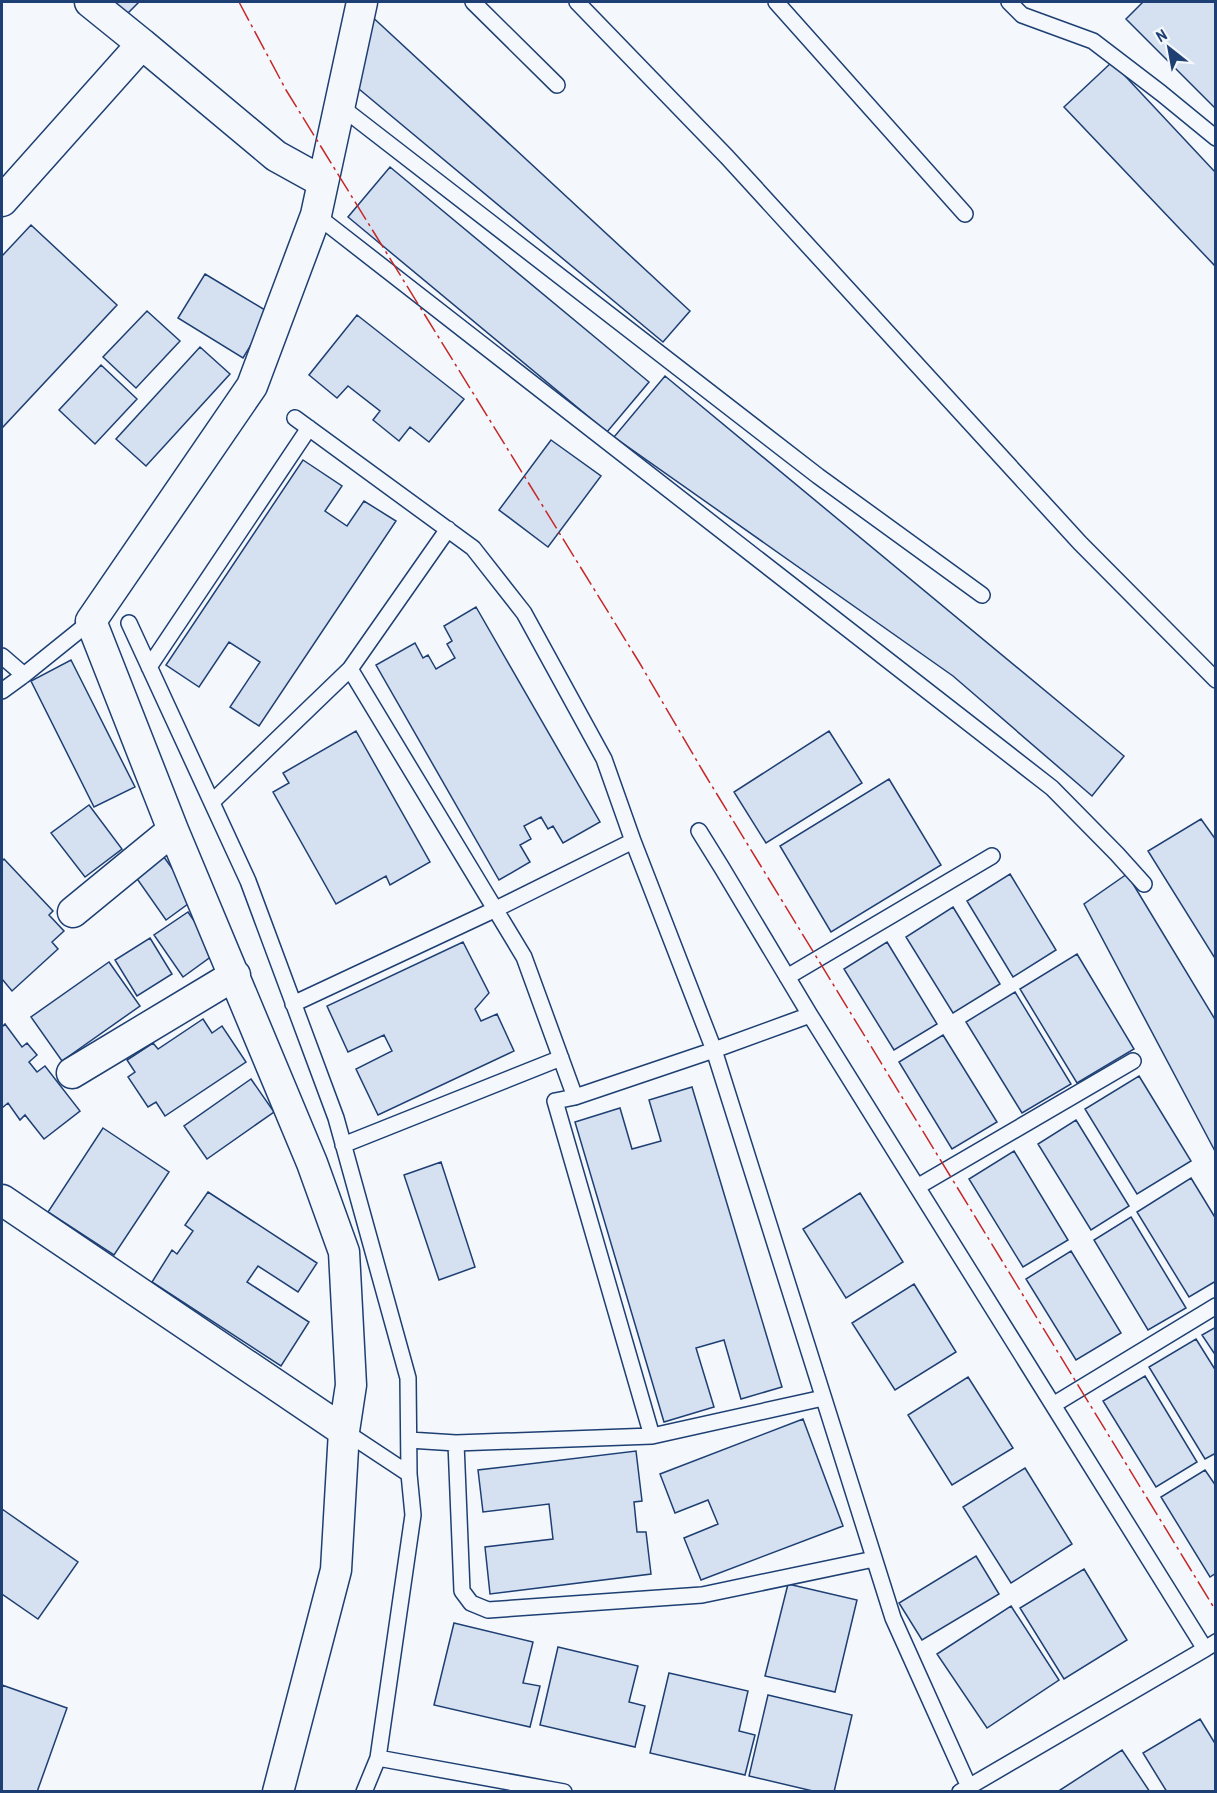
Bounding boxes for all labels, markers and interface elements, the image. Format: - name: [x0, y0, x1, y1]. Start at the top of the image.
- north arrow: [1139, 18, 1199, 78]
- text: N: [1152, 23, 1171, 47]

